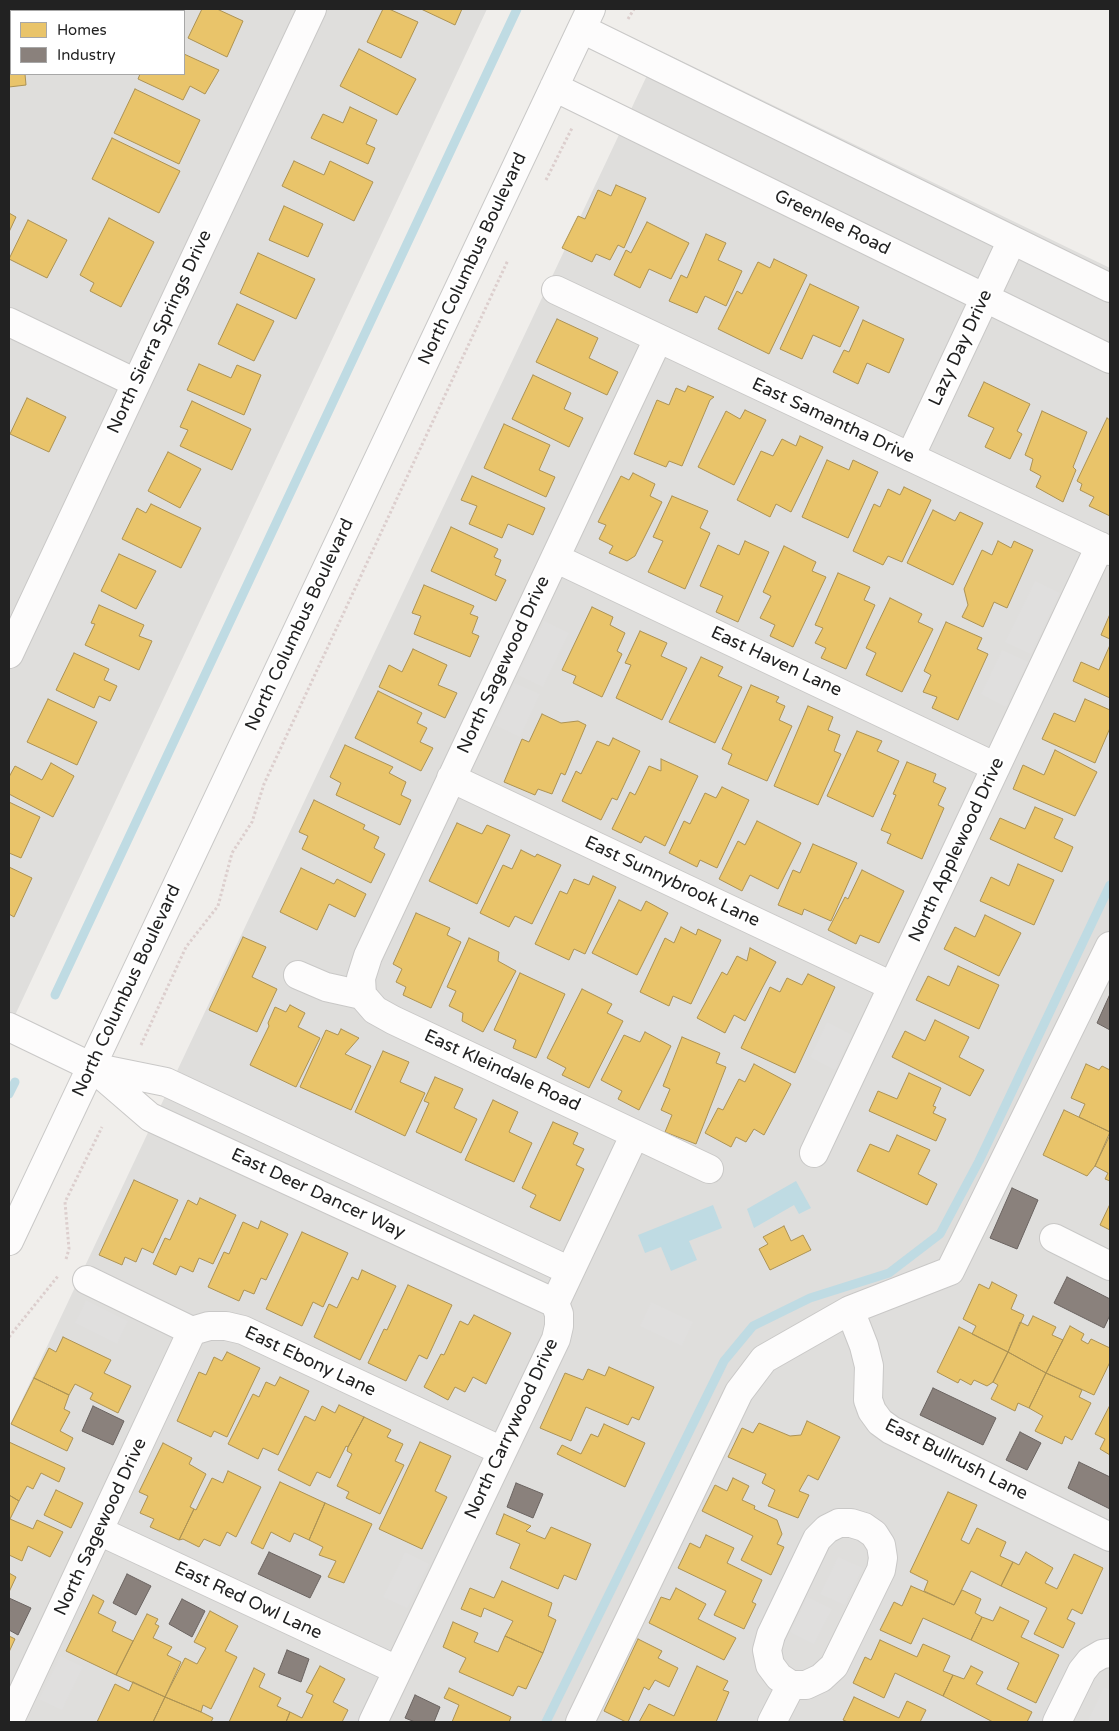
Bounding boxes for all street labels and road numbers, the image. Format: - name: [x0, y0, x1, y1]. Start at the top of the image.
- street label: North Columbus Boulevard: [414, 149, 532, 369]
- street label: Greenlee Road: [770, 186, 894, 260]
- street label: North Sierra Springs Drive: [103, 227, 217, 437]
- street label: Lazy Day Drive: [925, 286, 997, 410]
- street label: East Samantha Drive: [748, 374, 918, 468]
- street label: North Columbus Boulevard: [241, 515, 359, 735]
- street label: North Sagewood Drive: [453, 573, 555, 757]
- street label: East Haven Lane: [707, 622, 845, 702]
- street label: North Applewood Drive: [905, 754, 1009, 946]
- street label: East Sunnybrook Lane: [581, 832, 763, 932]
- street label: North Columbus Boulevard: [68, 881, 186, 1101]
- street label: East Kleindale Road: [420, 1025, 584, 1117]
- street label: East Deer Dancer Way: [228, 1144, 408, 1244]
- street label: East Ebony Lane: [241, 1322, 379, 1402]
- street label: North Carrywood Drive: [461, 1335, 563, 1523]
- street label: East Bullrush Lane: [881, 1415, 1031, 1505]
- street label: North Sagewood Drive: [50, 1435, 152, 1619]
- street label: East Red Owl Lane: [171, 1557, 325, 1645]

